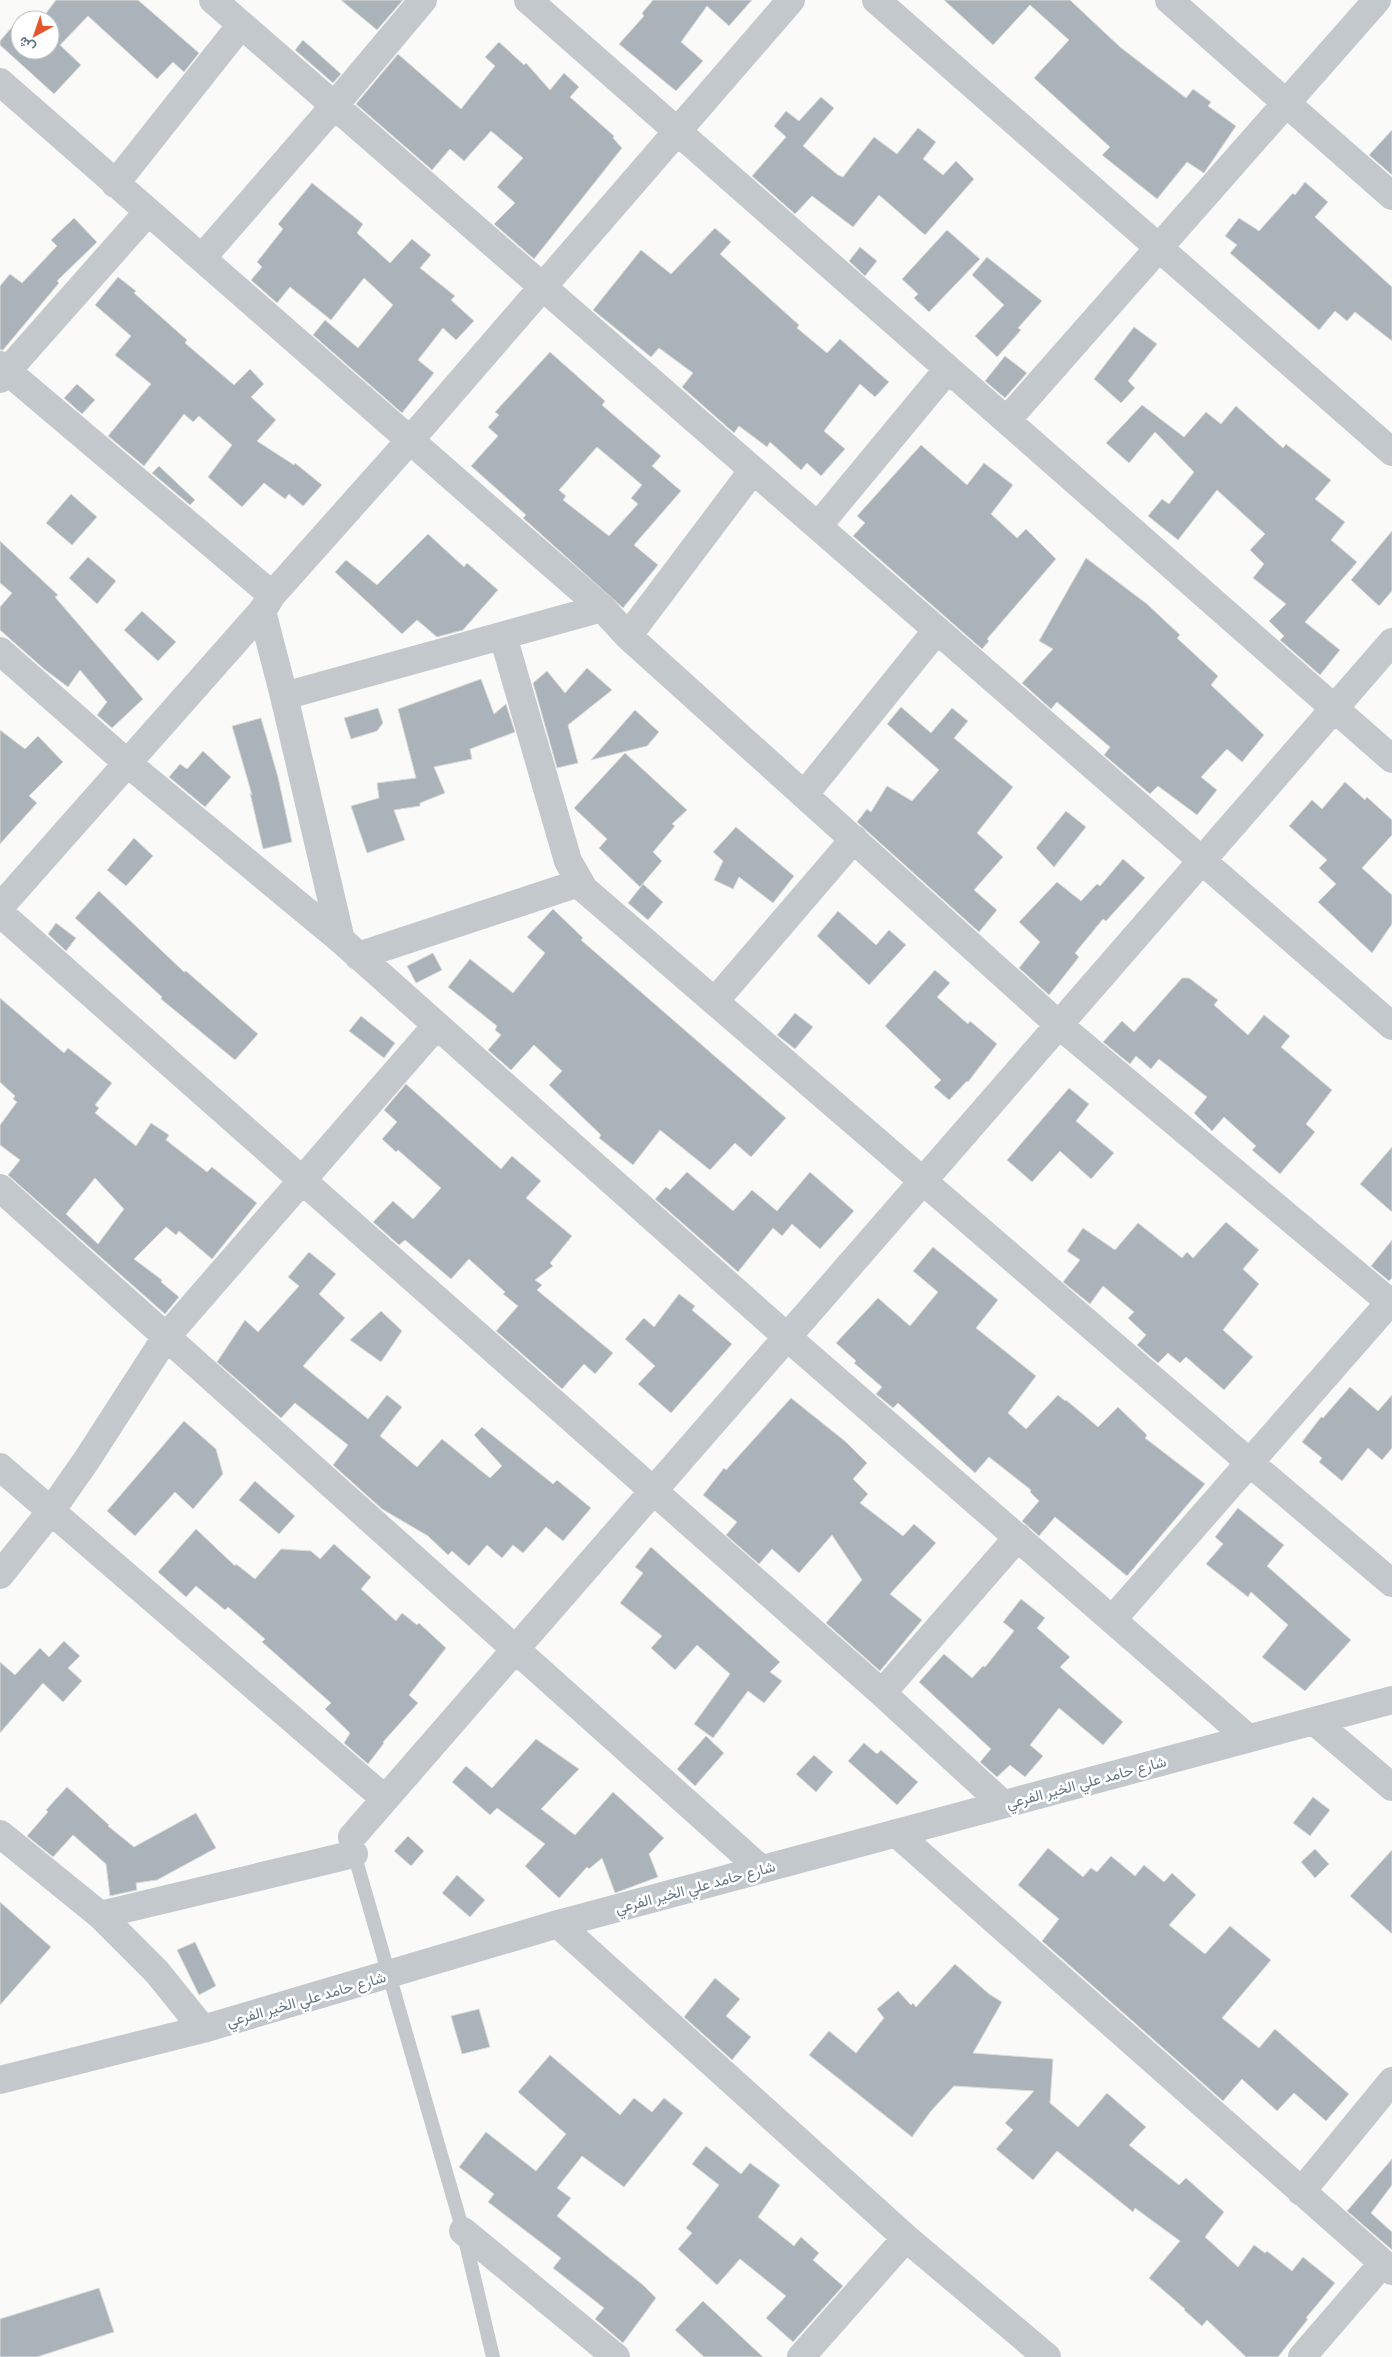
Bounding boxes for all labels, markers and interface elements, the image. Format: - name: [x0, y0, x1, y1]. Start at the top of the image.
- north arrow: [10, 10, 60, 60]
- text: ش: [14, 33, 39, 57]
- street label: شارع حامد علي الخير الفرعي: [1004, 1751, 1169, 1816]
- street label: شارع حامد علي الخير الفرعي: [613, 1856, 778, 1921]
- street label: شارع حامد علي الخير الفرعي: [224, 1967, 389, 2035]

